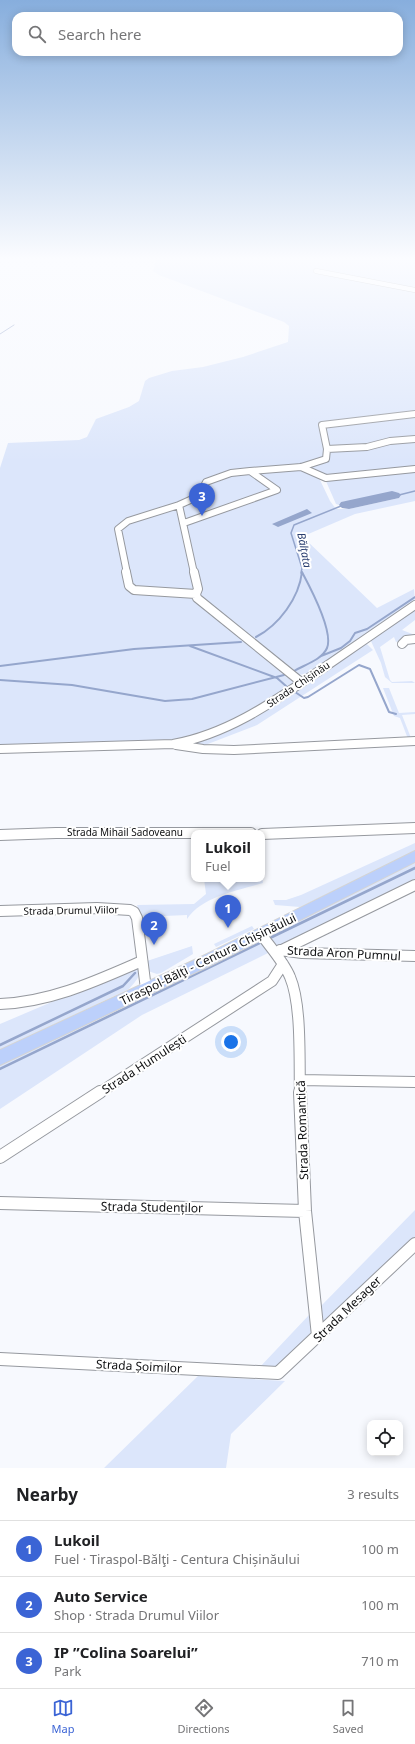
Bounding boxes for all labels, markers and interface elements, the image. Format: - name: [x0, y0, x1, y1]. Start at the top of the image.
- search box: [12, 12, 403, 56]
- icon: search: [26, 23, 48, 45]
- text: Search here: [58, 24, 141, 44]
- pin: 3: [189, 483, 215, 516]
- water label: Bălţata: [294, 531, 316, 570]
- street label: Strada Chișinău: [264, 658, 332, 710]
- street label: Strada Mihail Sadoveanu: [67, 825, 183, 839]
- popup: [191, 830, 265, 882]
- text: Lukoil: [205, 837, 251, 857]
- text: Fuel: [205, 857, 231, 875]
- pin: 1: [215, 895, 241, 928]
- street label: Strada Drumul Viilor: [23, 902, 119, 918]
- street label: Tiraspol-Bălţi - Centura Chișinăului: [117, 909, 299, 1009]
- pin: 2: [141, 912, 167, 945]
- street label: Strada Aron Pumnul: [287, 942, 401, 964]
- street label: Strada Humulești: [98, 1030, 190, 1098]
- your location: [221, 1032, 241, 1052]
- street label: Strada Romantică: [292, 1080, 312, 1180]
- street label: Strada Studenților: [101, 1198, 203, 1216]
- street label: Strada Mesager: [309, 1272, 385, 1346]
- street label: Strada Șoimilor: [96, 1355, 183, 1377]
- map controls: [367, 1420, 403, 1456]
- button: locate: [367, 1420, 403, 1456]
- text: Nearby: [16, 1483, 78, 1506]
- text: 3 results: [347, 1485, 399, 1503]
- text: Lukoil: [54, 1530, 100, 1550]
- text: 1: [25, 1540, 33, 1558]
- text: 100 m: [361, 1540, 399, 1558]
- text: Fuel · Tiraspol-Bălţi - Centura Chișinăului: [54, 1550, 300, 1568]
- text: Auto Service: [54, 1586, 148, 1606]
- text: 2: [25, 1596, 33, 1614]
- text: 100 m: [361, 1596, 399, 1614]
- text: Shop · Strada Drumul Viilor: [54, 1606, 219, 1624]
- text: IP ”Colina Soarelui”: [54, 1642, 198, 1662]
- text: 3: [25, 1652, 33, 1670]
- text: 710 m: [361, 1652, 399, 1670]
- text: Park: [54, 1662, 81, 1680]
- tab: Map: [52, 1697, 74, 1736]
- tab: Directions: [177, 1697, 230, 1736]
- tab: Saved: [333, 1697, 363, 1736]

